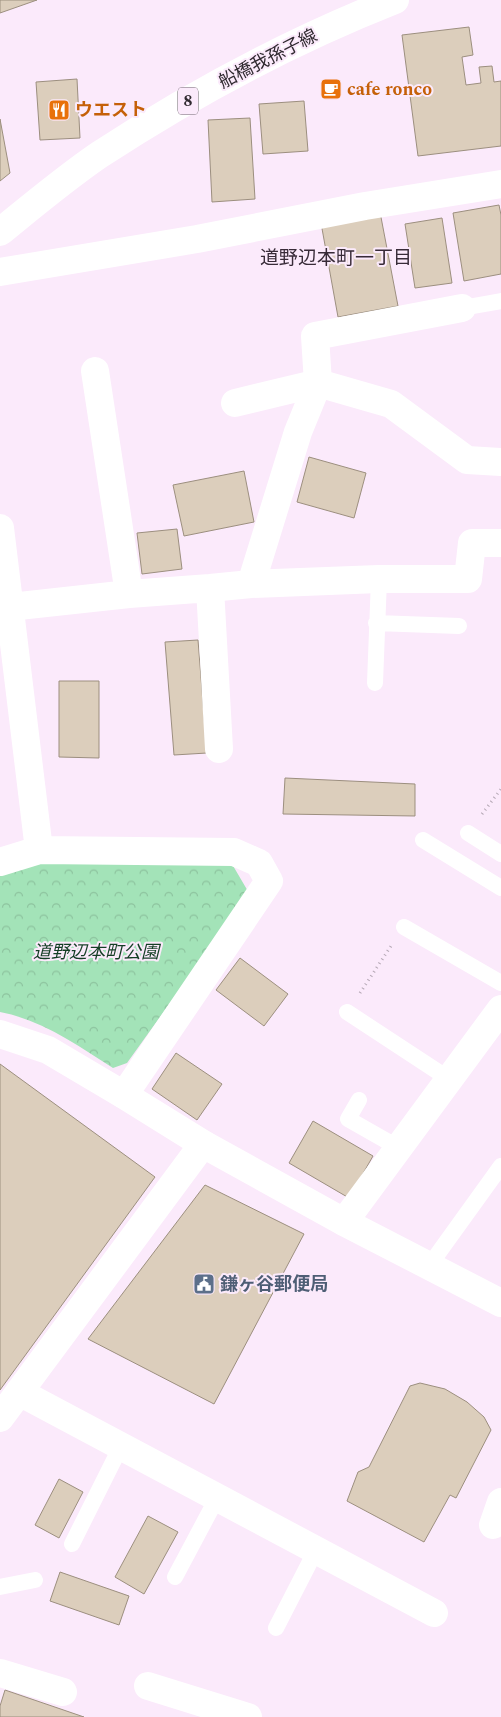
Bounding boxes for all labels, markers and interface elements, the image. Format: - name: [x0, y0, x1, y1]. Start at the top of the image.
- street label: 船橋我孫子線: [214, 22, 322, 96]
- place label: cafe ronco: [347, 76, 432, 103]
- cafe icon: cafe ronco: [319, 77, 343, 101]
- road number: 8: [178, 88, 198, 114]
- place label: ウエスト: [75, 97, 147, 124]
- restaurant icon: ウエスト: [47, 98, 71, 122]
- district label: 道野辺本町一丁目: [260, 244, 412, 273]
- park label: 道野辺本町公園: [33, 939, 162, 966]
- place label: 鎌ヶ谷郵便局: [220, 1271, 328, 1298]
- public building icon: 鎌ヶ谷郵便局: [192, 1272, 216, 1296]

